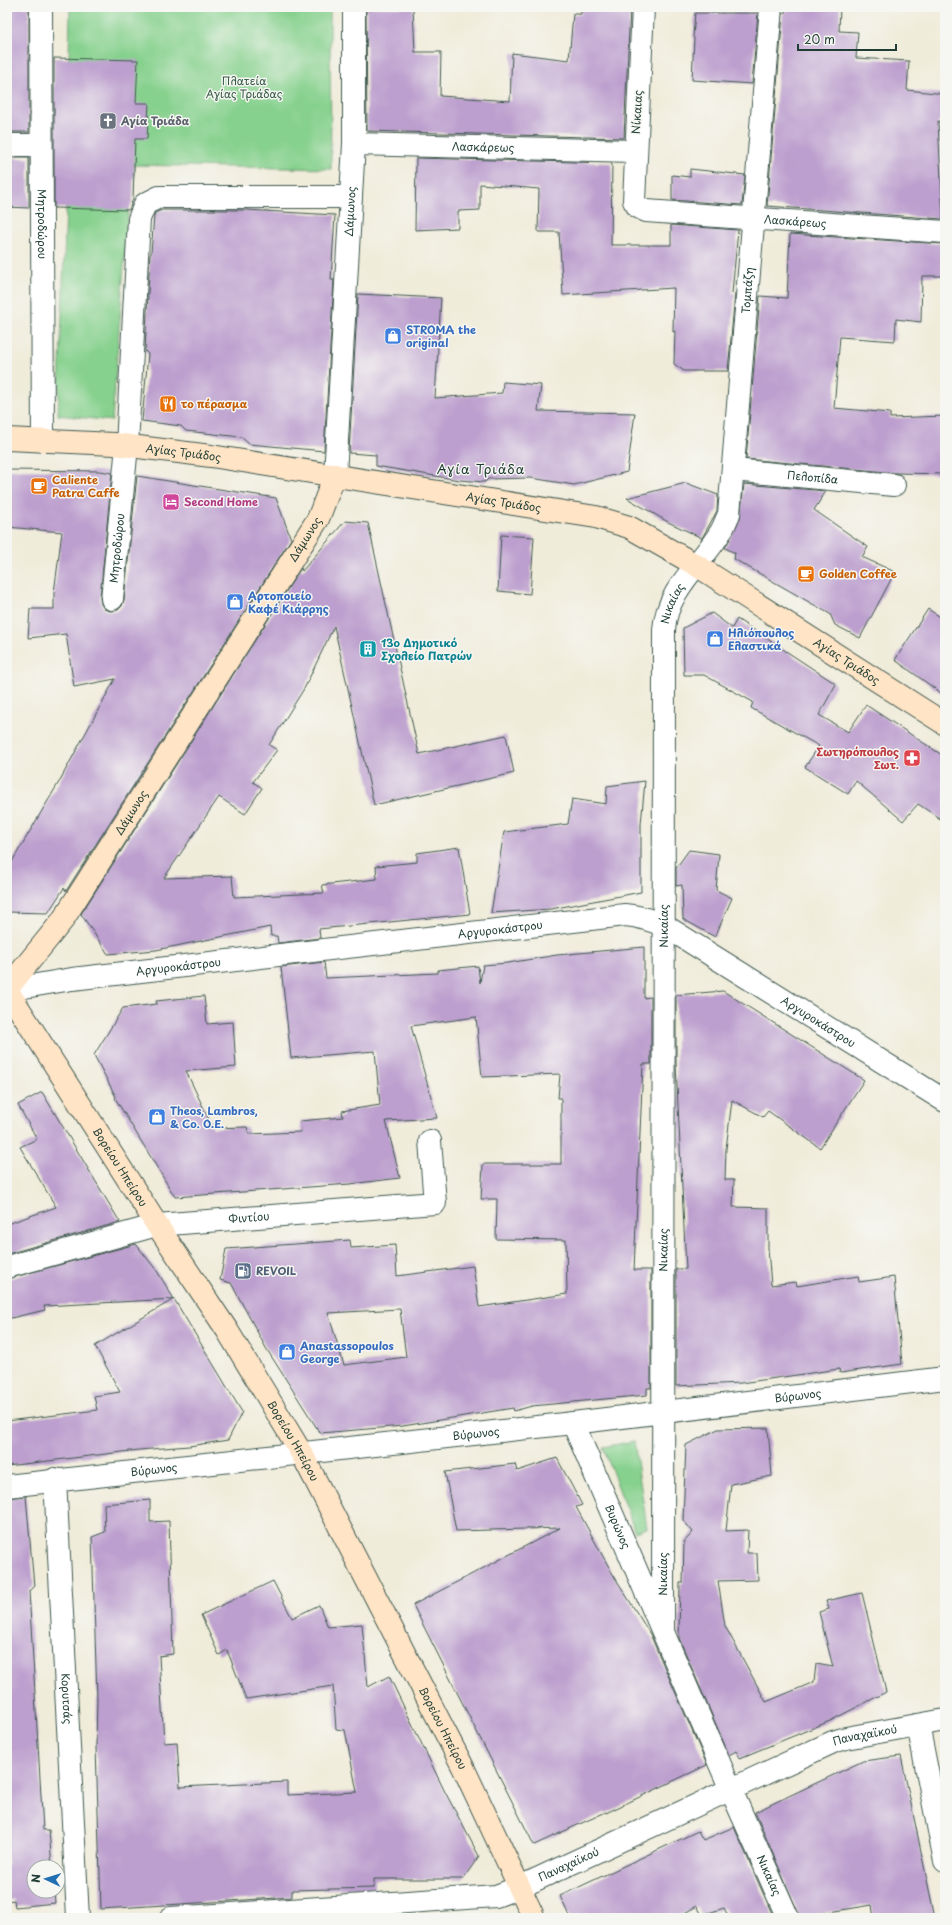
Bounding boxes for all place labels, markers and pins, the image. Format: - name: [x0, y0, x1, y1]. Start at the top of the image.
- church icon: Αγία Τριάδα: [98, 111, 118, 131]
- place label: Αγία Τριάδα: [120, 112, 190, 129]
- place label: STROMA the original: [406, 321, 476, 351]
- shop icon: STROMA the original: [383, 326, 403, 346]
- restaurant icon: το πέρασμα: [158, 394, 178, 414]
- place label: το πέρασμα: [181, 395, 248, 412]
- place label: Caliente Patra Caffe: [52, 471, 119, 501]
- cafe icon: Caliente Patra Caffe: [29, 476, 49, 496]
- hotel icon: Second Home: [161, 492, 181, 512]
- place label: Second Home: [184, 493, 258, 510]
- cafe icon: Golden Coffee: [796, 564, 816, 584]
- place label: Golden Coffee: [819, 565, 898, 582]
- place label: Αρτοποιείο Καφέ Κιάρρης: [248, 587, 329, 617]
- shop icon: Αρτοποιείο Καφέ Κιάρρης: [225, 592, 245, 612]
- place label: Ηλιόπουλος Ελαστικά: [728, 624, 794, 654]
- shop icon: Ηλιόπουλος Ελαστικά: [705, 629, 725, 649]
- place label: 13ο Δημοτικό Σχολείο Πατρών: [381, 634, 472, 664]
- building icon: 13ο Δημοτικό Σχολείο Πατρών: [358, 639, 378, 659]
- place label: Σωτηρόπουλος Σωτ.: [816, 743, 899, 773]
- pharmacy icon: Σωτηρόπουλος Σωτ.: [902, 748, 922, 768]
- place label: Theos, Lambros, & Co. O.E.: [170, 1102, 258, 1132]
- shop icon: Theos, Lambros, & Co. O.E.: [147, 1107, 167, 1127]
- fuel station icon: REVOIL: [233, 1261, 253, 1281]
- place label: REVOIL: [256, 1262, 297, 1279]
- place label: Anastassopoulos George: [299, 1337, 394, 1367]
- shop icon: Anastassopoulos George: [277, 1342, 297, 1362]

